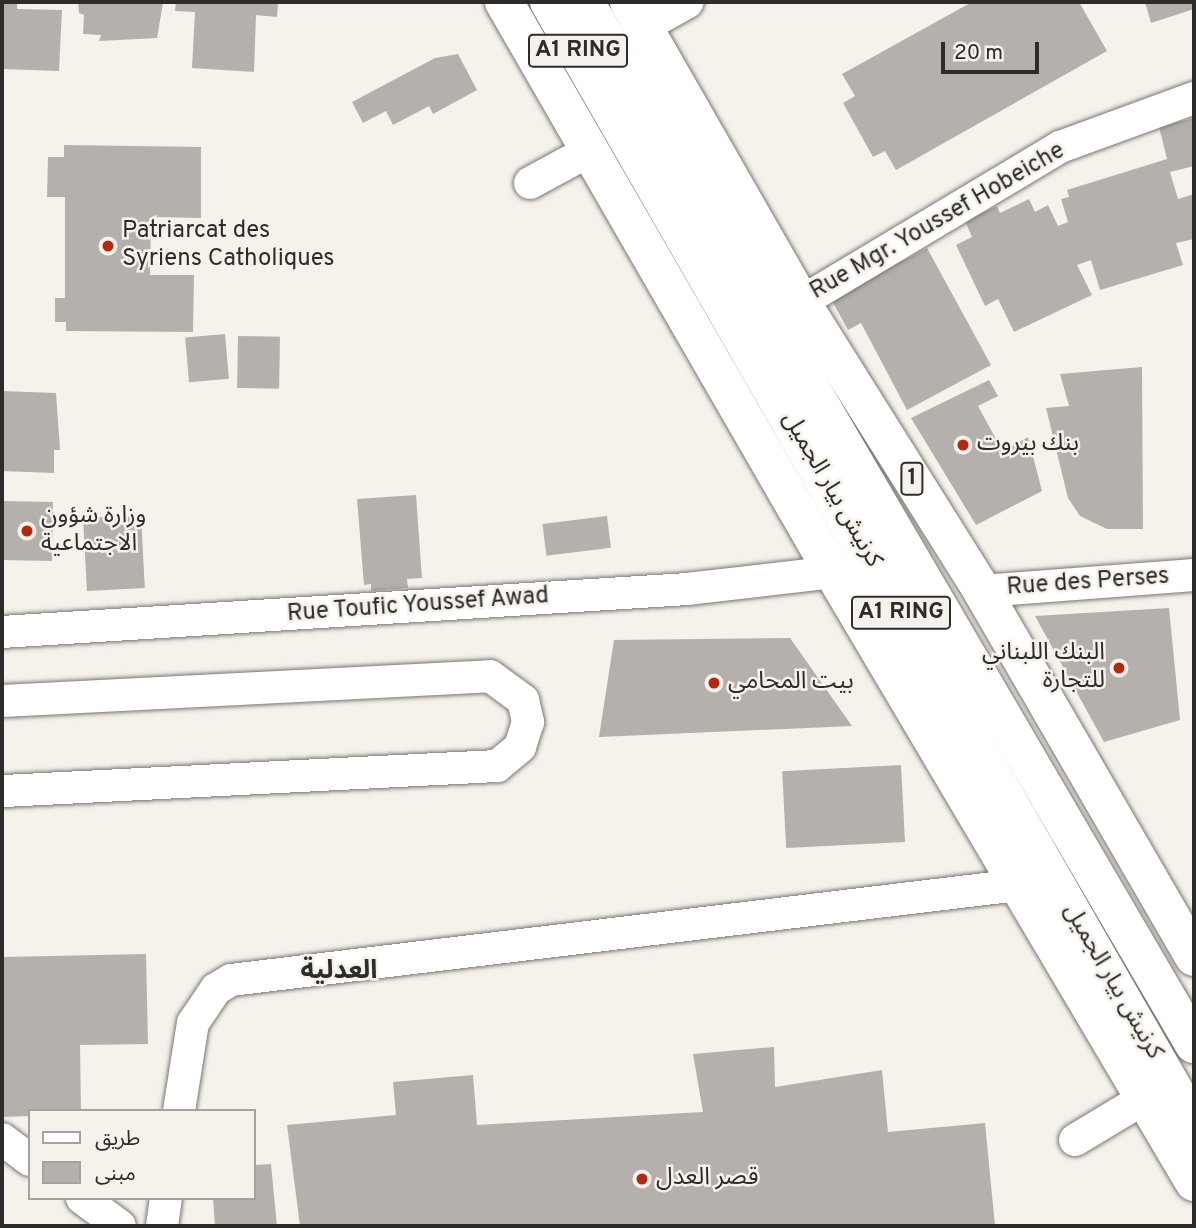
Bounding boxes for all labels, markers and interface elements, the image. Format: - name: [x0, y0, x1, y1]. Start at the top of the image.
- scale bar: [944, 28, 1042, 72]
- road number: A1 RING: [527, 32, 629, 70]
- text: 20 m: [954, 40, 1003, 67]
- street label: Rue Mgr. Youssef Hobeiche: [805, 137, 1071, 307]
- place label: Patriarcat des Syriens Catholiques: [122, 218, 335, 274]
- marker: Patriarcat des Syriens Catholiques: [100, 238, 116, 254]
- street label: كرنيش بيار الجميل: [775, 407, 887, 573]
- place label: بنك بيروت: [977, 431, 1079, 459]
- marker: بنك بيروت: [955, 437, 971, 453]
- road number: 1: [900, 460, 924, 499]
- place label: وزارة شؤون الاجتماعية: [41, 503, 146, 559]
- marker: وزارة شؤون الاجتماعية: [19, 523, 35, 539]
- street label: Rue des Perses: [1006, 563, 1170, 603]
- street label: Rue Toufic Youssef Awad: [285, 582, 551, 630]
- road number: A1 RING: [850, 594, 952, 632]
- place label: البنك اللبناني للتجارة: [982, 640, 1105, 696]
- marker: البنك اللبناني للتجارة: [1111, 660, 1127, 676]
- place label: بيت المحامي: [728, 669, 854, 697]
- marker: بيت المحامي: [706, 675, 722, 691]
- street label: كرنيش بيار الجميل: [1056, 899, 1168, 1065]
- district label: العدلية: [301, 956, 377, 988]
- legend: [28, 1109, 256, 1200]
- text: طريق: [95, 1126, 140, 1153]
- text: مبنى: [95, 1161, 136, 1188]
- place label: قصر العدل: [656, 1165, 759, 1193]
- marker: قصر العدل: [634, 1171, 650, 1187]

